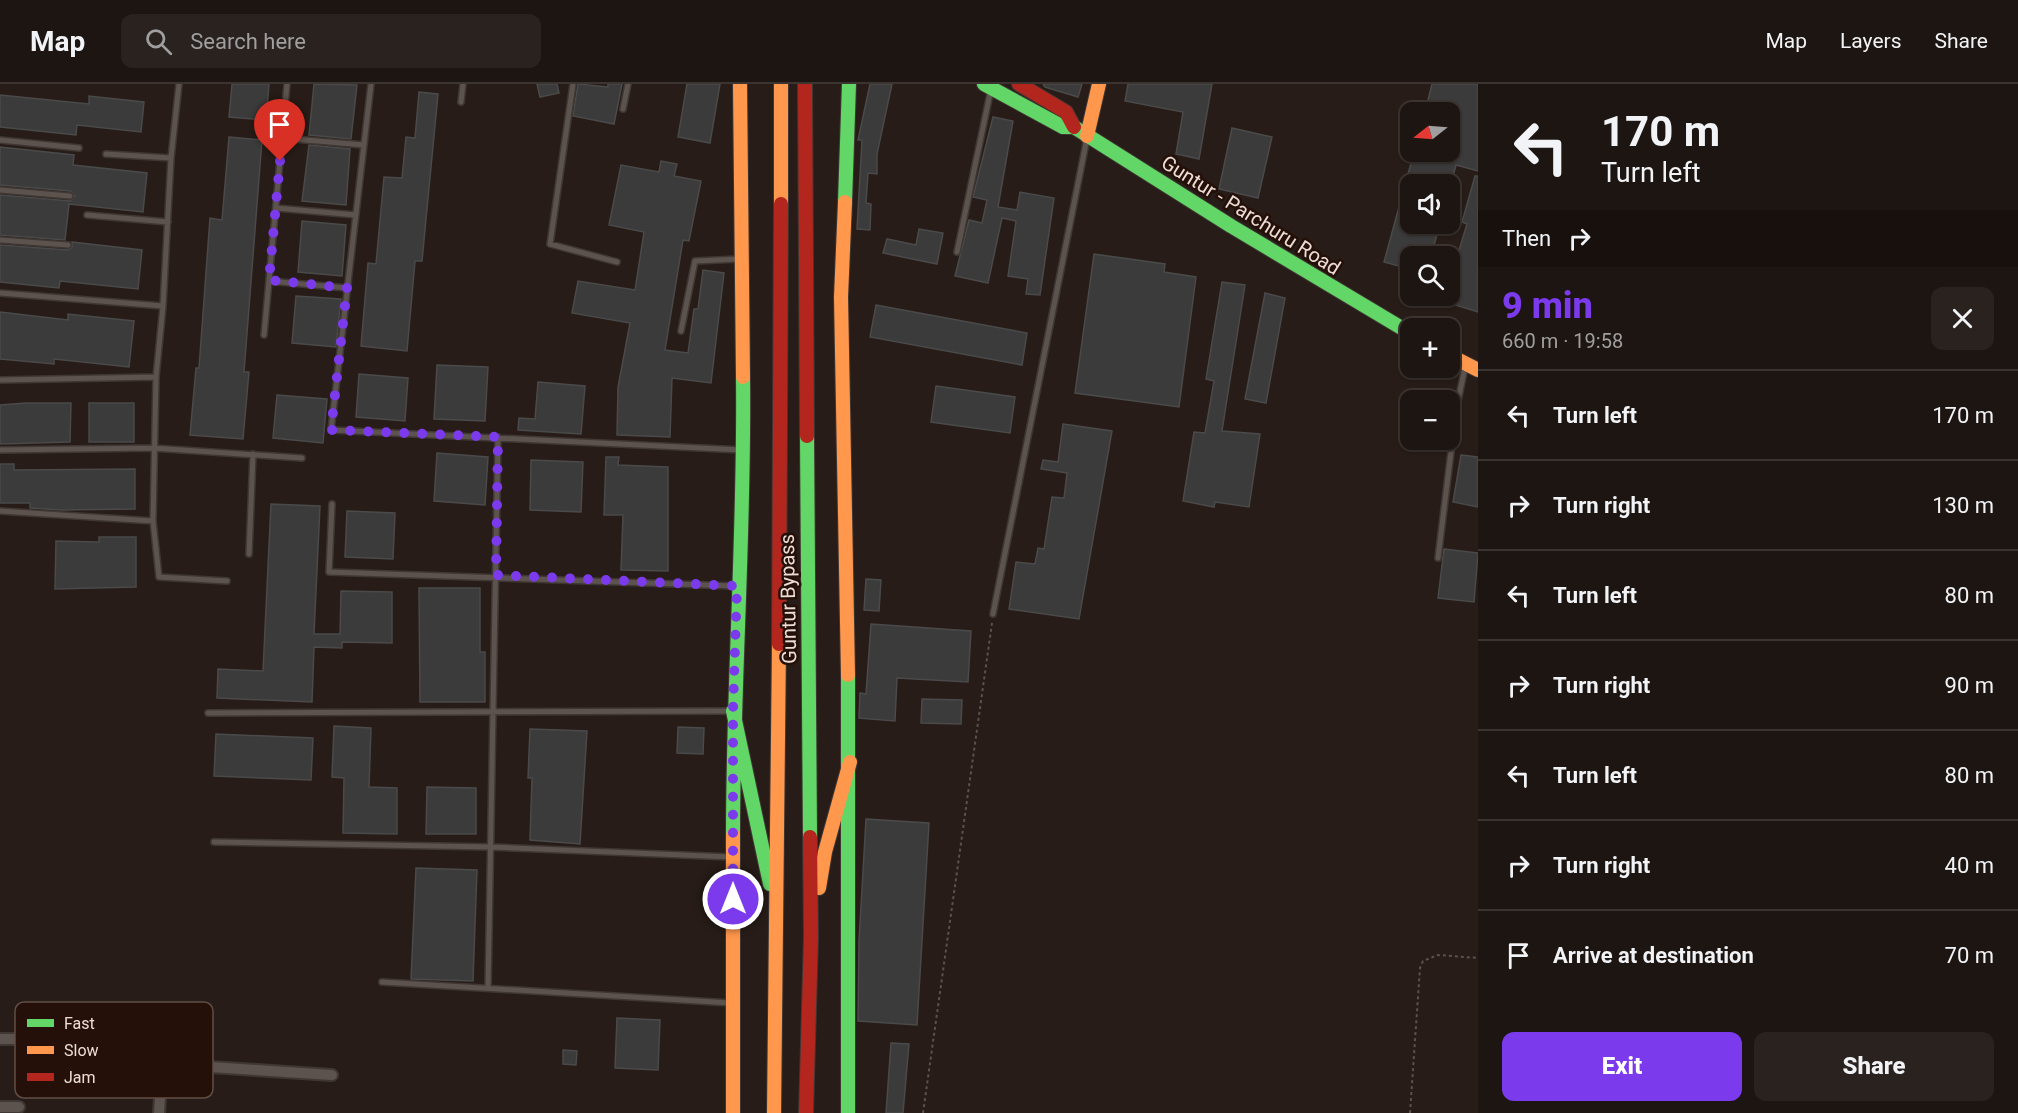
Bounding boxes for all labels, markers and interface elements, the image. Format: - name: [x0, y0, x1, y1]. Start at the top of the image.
- search box: [121, 14, 541, 68]
- text: Map: [30, 25, 85, 58]
- icon: search: [142, 25, 175, 58]
- text: Search here: [190, 29, 306, 54]
- text: Map: [1765, 29, 1807, 53]
- text: Layers: [1840, 29, 1901, 53]
- text: Share: [1934, 29, 1988, 53]
- pin: [254, 99, 305, 161]
- north arrow: [1400, 102, 1460, 162]
- map controls: [1400, 102, 1460, 450]
- text: 170 m: [1601, 107, 1720, 156]
- icon: arrive: [263, 108, 296, 141]
- icon: left: [1502, 108, 1580, 186]
- street label: Guntur - Parchuru Road: [1157, 150, 1345, 280]
- text: Turn left: [1601, 157, 1701, 189]
- button: sound: [1400, 174, 1460, 234]
- icon: right: [1563, 222, 1596, 255]
- text: Then: [1502, 226, 1551, 251]
- button: search: [1400, 246, 1460, 306]
- text: 9 min: [1502, 285, 1593, 327]
- button: close: [1931, 287, 1994, 350]
- button: +: [1400, 318, 1460, 378]
- text: 660 m · 19:58: [1502, 329, 1623, 353]
- button: −: [1400, 390, 1460, 450]
- icon: left: [1502, 399, 1535, 432]
- text: Turn left: [1553, 403, 1637, 428]
- text: 170 m: [1932, 403, 1994, 428]
- icon: right: [1502, 489, 1535, 522]
- text: Turn right: [1553, 493, 1650, 518]
- text: 130 m: [1932, 493, 1994, 518]
- street label: Guntur Bypass: [775, 534, 801, 664]
- icon: left: [1502, 579, 1535, 612]
- text: Turn left: [1553, 583, 1637, 608]
- text: 80 m: [1945, 583, 1994, 608]
- icon: right: [1502, 669, 1535, 702]
- text: Turn right: [1553, 673, 1650, 698]
- text: 90 m: [1945, 673, 1994, 698]
- icon: left: [1502, 759, 1535, 792]
- text: Turn left: [1553, 763, 1637, 788]
- text: 80 m: [1945, 763, 1994, 788]
- icon: right: [1502, 849, 1535, 882]
- text: Turn right: [1553, 853, 1650, 878]
- text: 40 m: [1945, 853, 1994, 878]
- position arrow: [701, 867, 765, 931]
- icon: arrive: [1502, 939, 1535, 972]
- text: Arrive at destination: [1553, 943, 1754, 968]
- text: 70 m: [1945, 943, 1994, 968]
- legend: [15, 1002, 213, 1098]
- text: Fast: [64, 1014, 95, 1033]
- button: Exit: [1502, 1032, 1742, 1101]
- button: Share: [1754, 1032, 1994, 1101]
- text: Slow: [64, 1041, 99, 1060]
- text: Jam: [64, 1068, 96, 1087]

